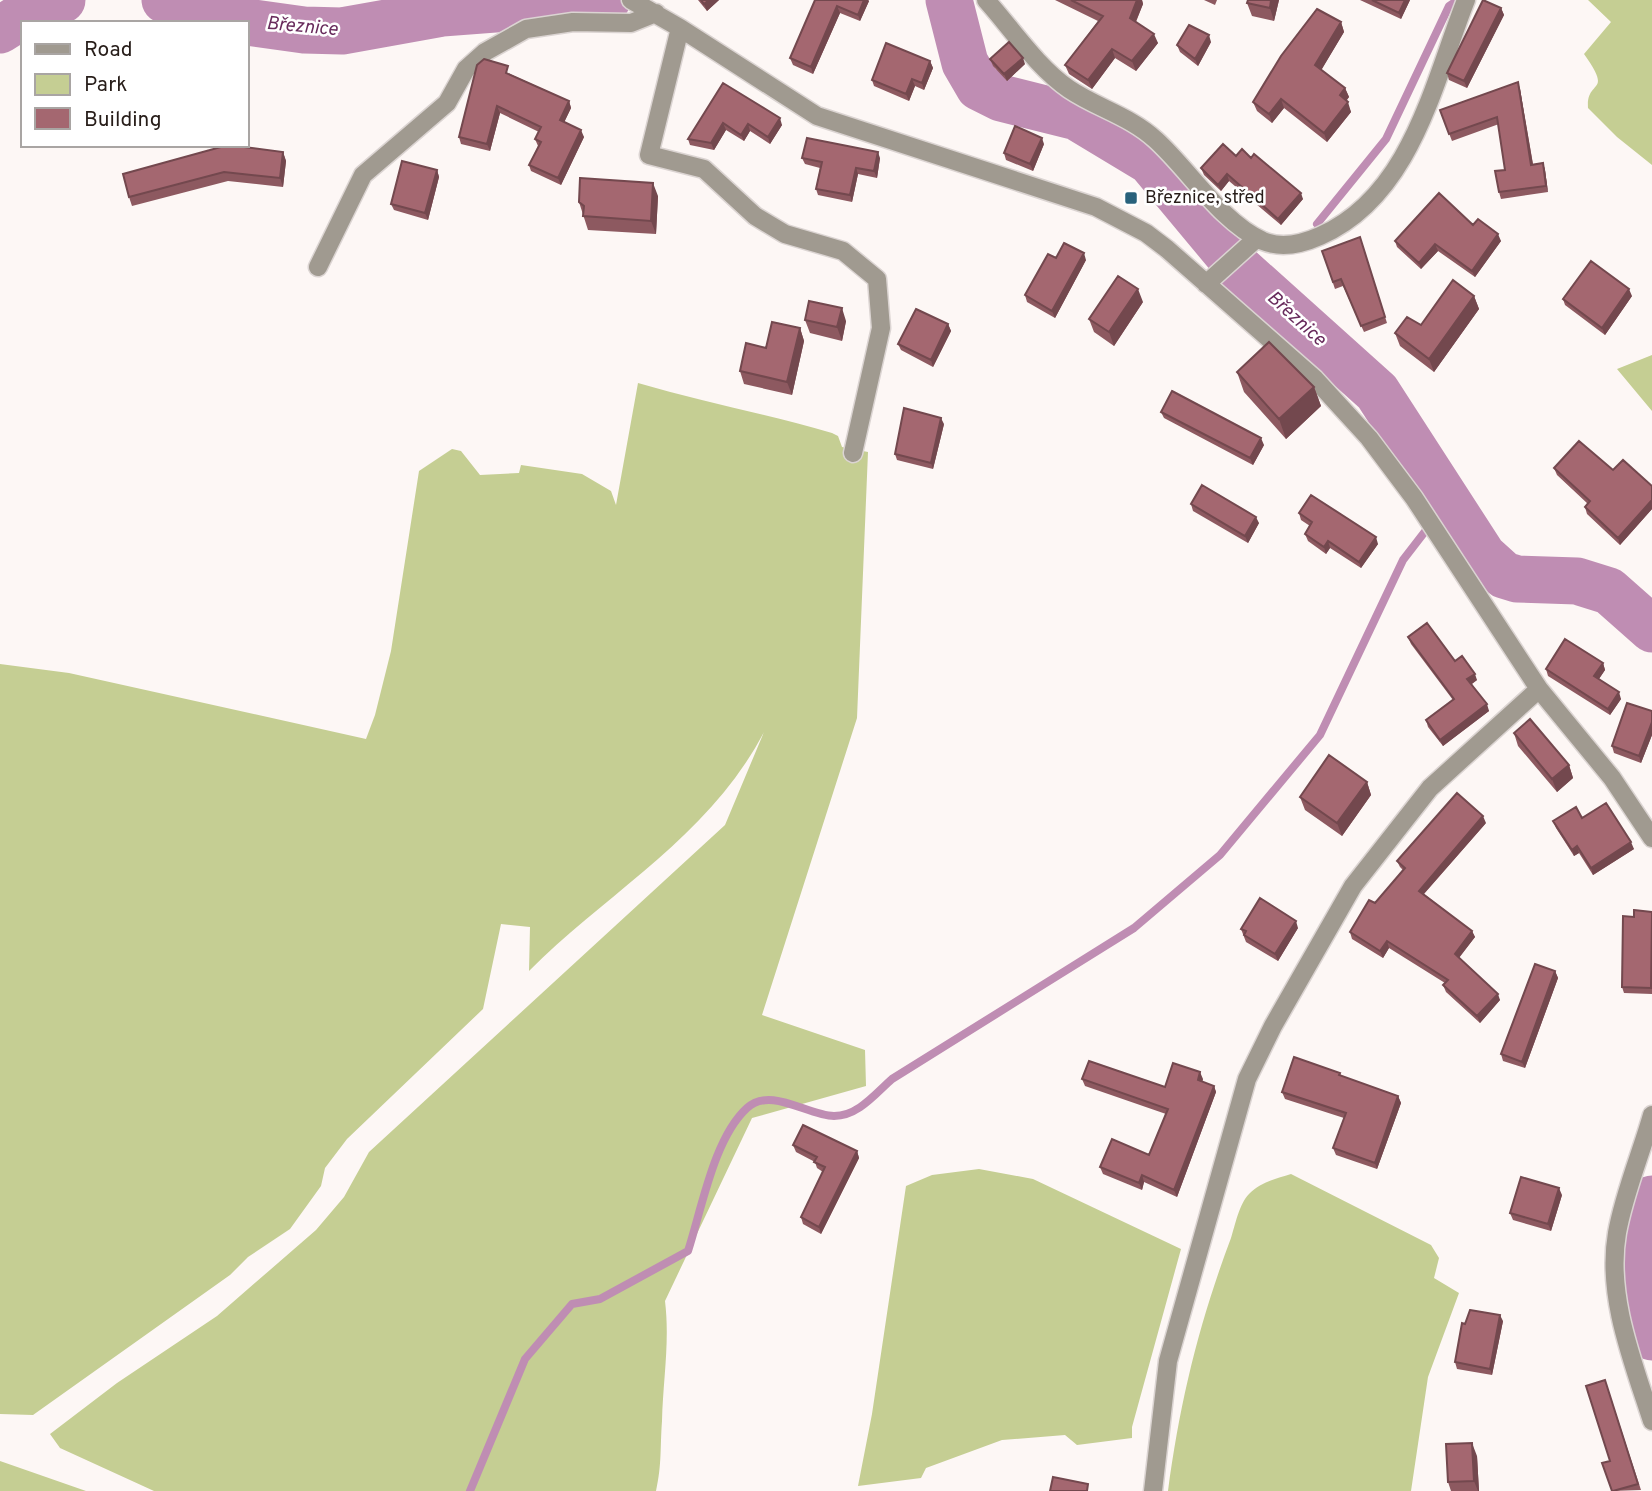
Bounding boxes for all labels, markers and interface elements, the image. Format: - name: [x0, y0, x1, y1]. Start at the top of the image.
- water label: Březnice: [265, 12, 339, 42]
- legend: [21, 21, 248, 147]
- text: Road: [84, 37, 133, 64]
- text: Park: [84, 72, 127, 99]
- text: Building: [84, 107, 162, 134]
- place label: Březnice, střed: [1145, 187, 1265, 210]
- marker: Březnice, střed: [1123, 190, 1139, 206]
- water label: Březnice: [1261, 286, 1331, 352]

